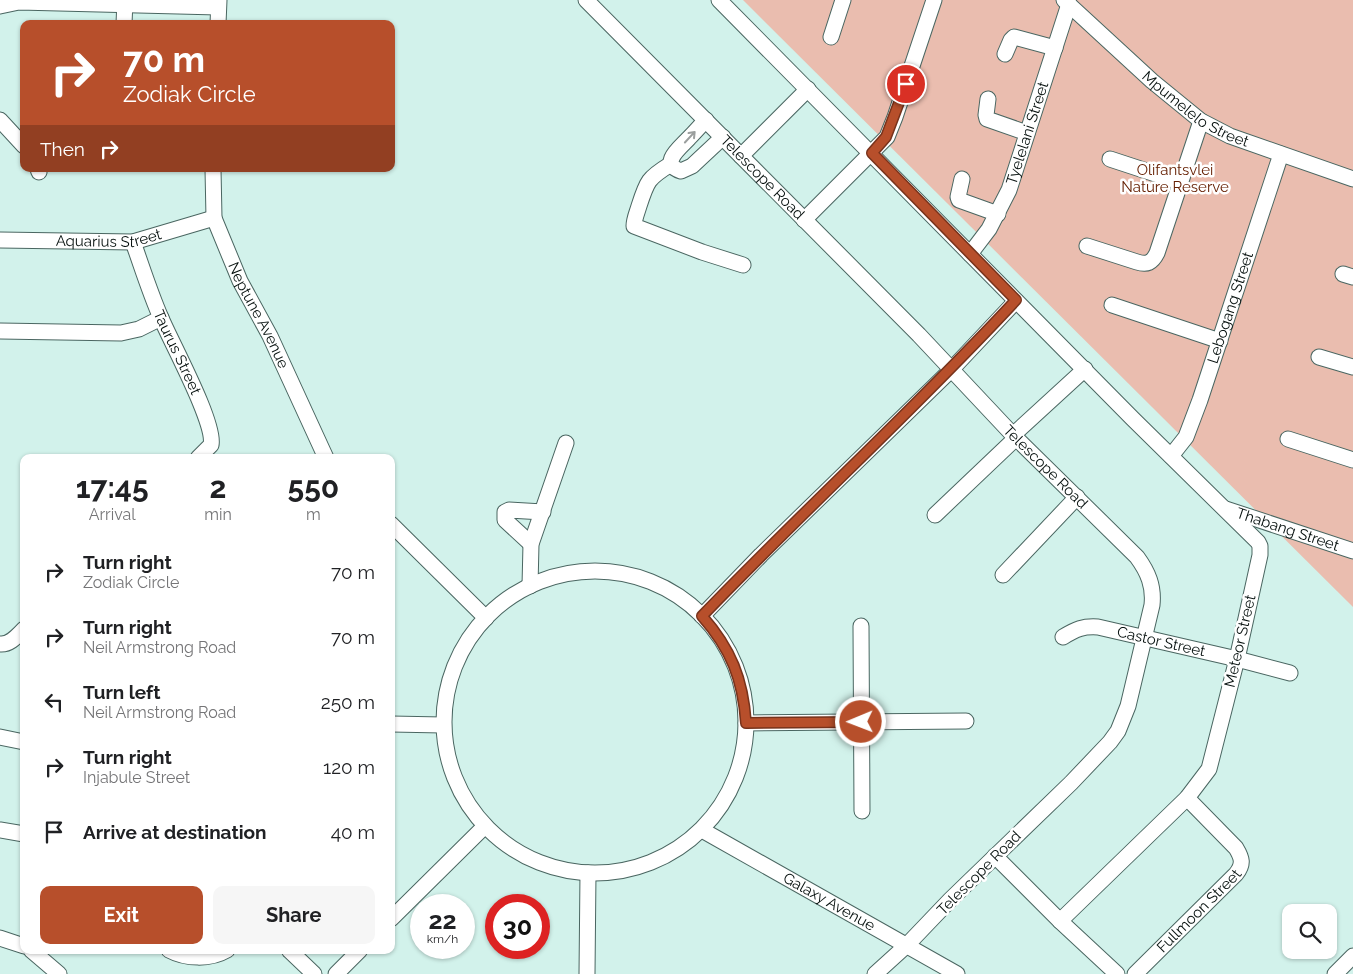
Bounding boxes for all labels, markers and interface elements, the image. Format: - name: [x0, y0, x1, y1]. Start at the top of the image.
- text: 70 m: [123, 39, 205, 80]
- icon: right: [40, 40, 105, 105]
- pin: [885, 63, 927, 105]
- street label: Mpumelelo Street: [1138, 67, 1251, 151]
- icon: arrive: [892, 70, 920, 98]
- street label: Tyelelani Street: [1002, 79, 1052, 187]
- text: Zodiak Circle: [123, 81, 256, 107]
- one-way arrow: [684, 130, 696, 143]
- street label: Telescope Road: [717, 131, 808, 223]
- icon: right: [95, 135, 123, 163]
- text: Then: [40, 138, 85, 160]
- park label: Olifantsvlei Nature Reserve: [1121, 161, 1229, 196]
- street label: Aquarius Street: [56, 225, 164, 251]
- street label: Lebogang Street: [1204, 249, 1257, 366]
- street label: Neptune Avenue: [224, 259, 293, 371]
- street label: Taurus Street: [150, 307, 205, 398]
- street label: Telescope Road: [999, 421, 1091, 512]
- text: 17:45: [76, 470, 149, 505]
- text: 2: [210, 470, 227, 505]
- text: 550: [288, 470, 339, 505]
- street label: Thabang Street: [1234, 504, 1341, 555]
- text: Arrival: [89, 505, 136, 524]
- text: min: [204, 505, 232, 524]
- text: m: [306, 505, 321, 524]
- text: Turn right: [83, 551, 172, 573]
- icon: right: [40, 558, 68, 586]
- text: 70 m: [331, 561, 375, 583]
- text: Zodiak Circle: [83, 573, 179, 592]
- street label: Meteor Street: [1221, 593, 1259, 689]
- text: Turn right: [83, 616, 172, 638]
- icon: right: [40, 623, 68, 651]
- street label: Castor Street: [1115, 623, 1207, 660]
- text: 70 m: [331, 626, 375, 648]
- text: Neil Armstrong Road: [83, 638, 236, 657]
- text: Turn left: [83, 681, 160, 703]
- icon: left: [40, 688, 68, 716]
- text: 250 m: [321, 691, 375, 713]
- position arrow: [834, 695, 886, 747]
- text: Neil Armstrong Road: [83, 703, 236, 722]
- text: Turn right: [83, 746, 172, 768]
- icon: right: [40, 753, 68, 781]
- text: 120 m: [323, 756, 375, 778]
- text: Injabule Street: [83, 768, 190, 787]
- icon: arrive: [40, 818, 68, 846]
- text: Arrive at destination: [83, 821, 267, 843]
- text: 40 m: [331, 821, 375, 843]
- street label: Telescope Road: [933, 827, 1025, 919]
- street label: Fullmoon Street: [1153, 866, 1245, 956]
- street label: Galaxy Avenue: [780, 869, 878, 935]
- button: Exit: [40, 886, 203, 944]
- button: Share: [213, 886, 375, 944]
- speed limit sign: 30: [485, 894, 550, 959]
- map controls: [1282, 904, 1337, 959]
- button: search: [1282, 904, 1337, 959]
- text: 22: [428, 905, 457, 935]
- text: km/h: [427, 932, 458, 946]

